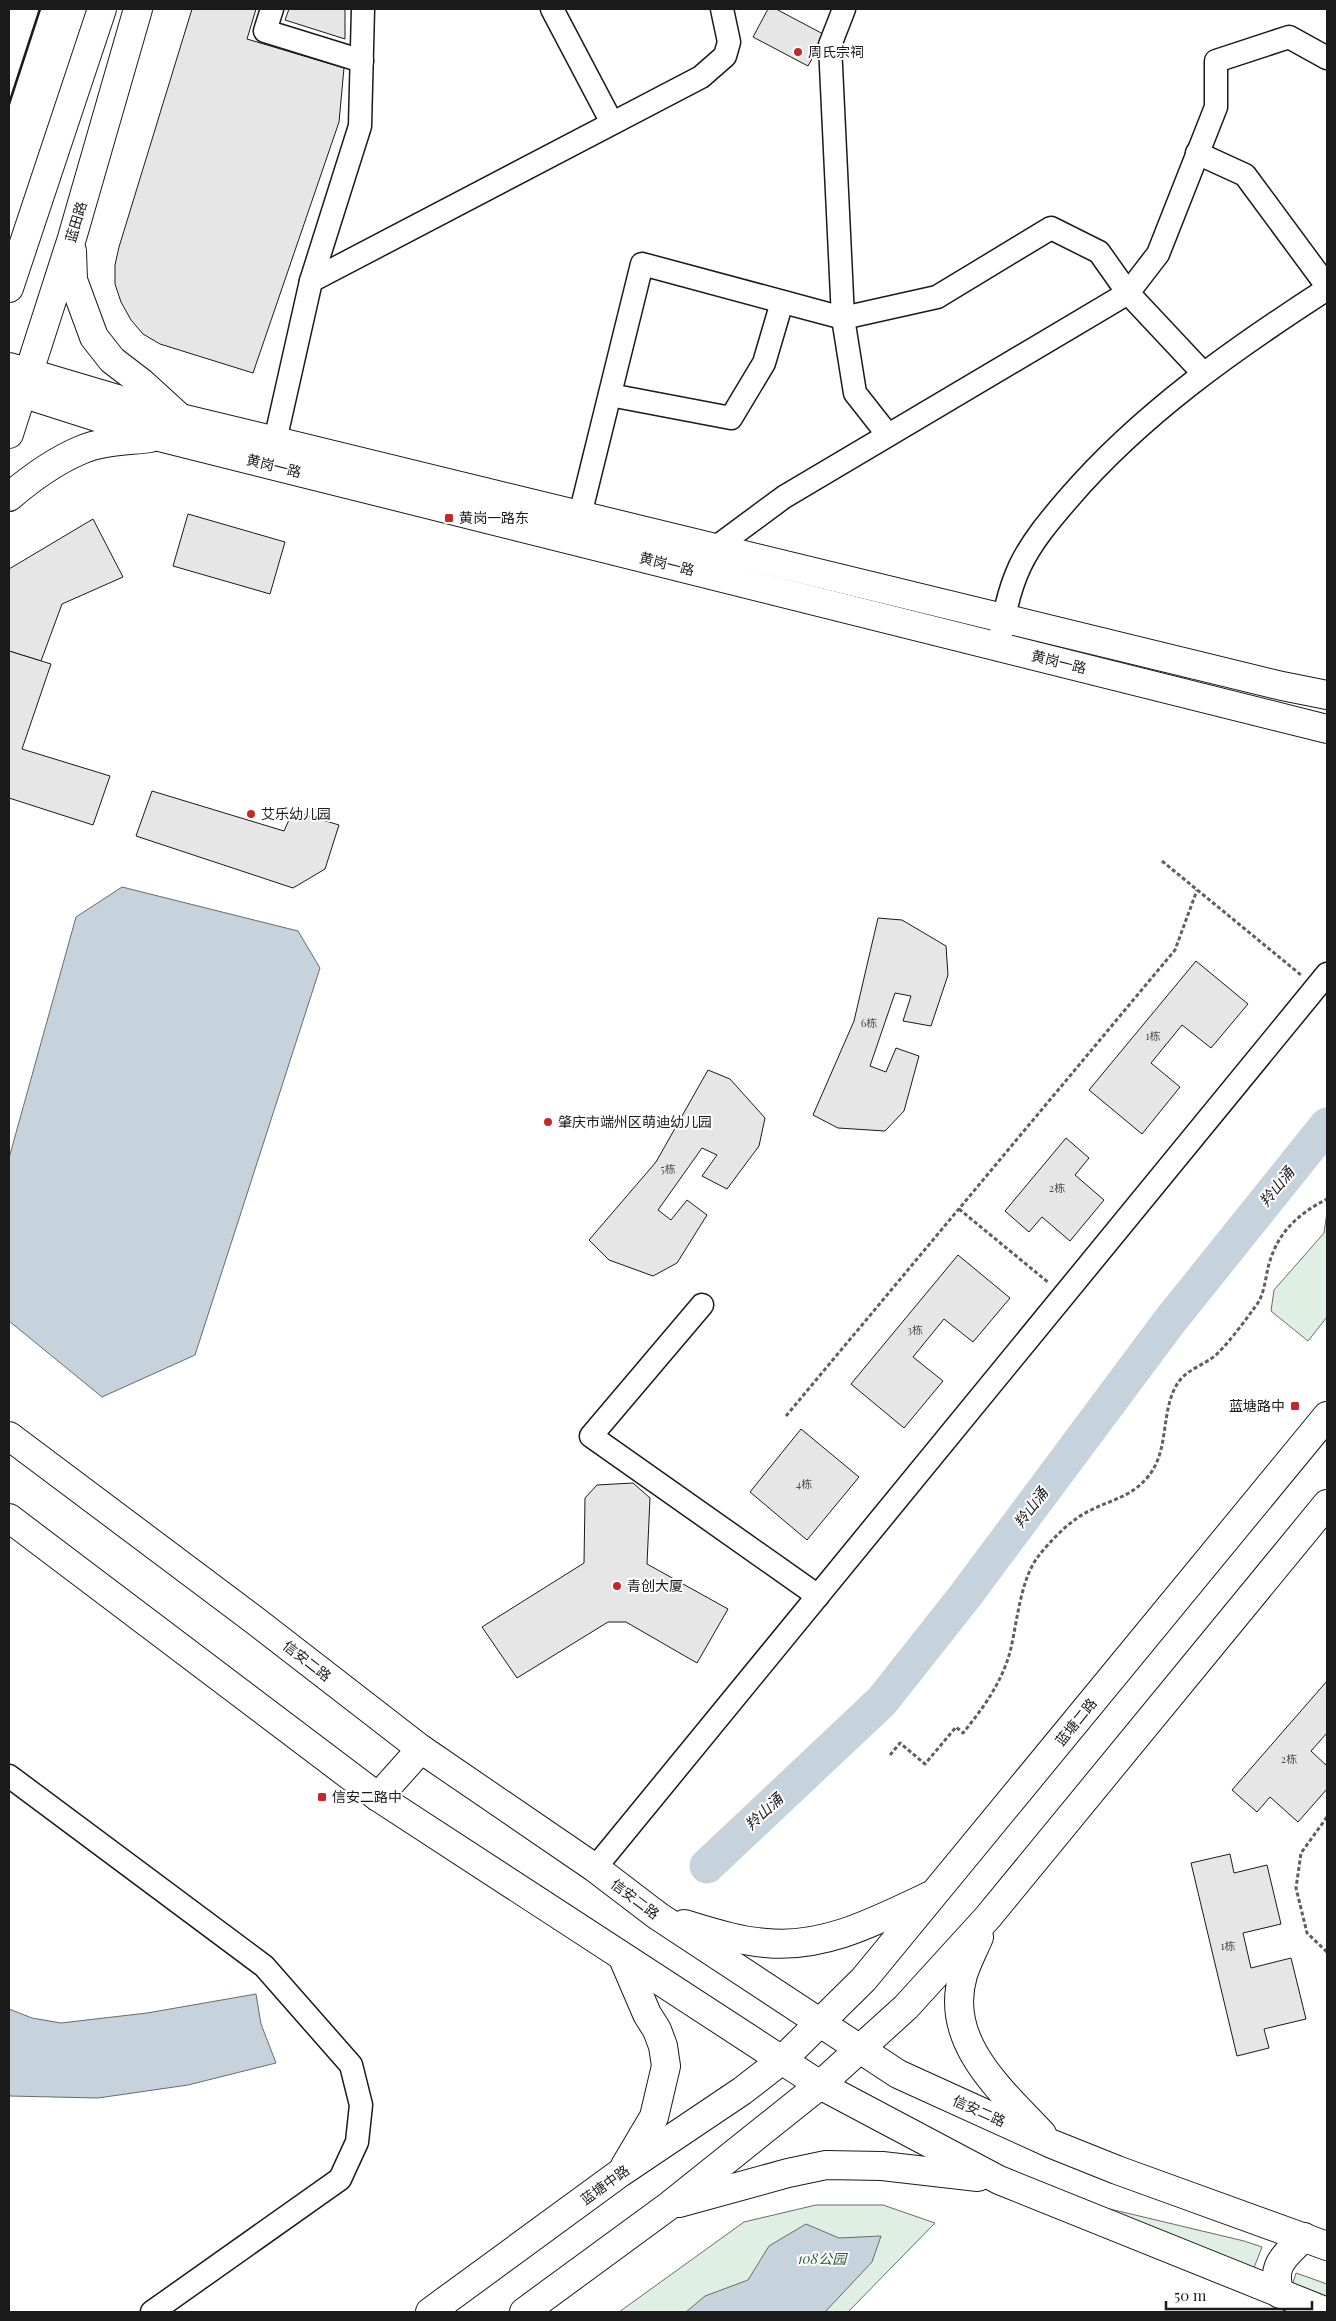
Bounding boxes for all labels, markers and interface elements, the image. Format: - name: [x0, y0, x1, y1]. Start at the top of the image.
- place label: 周氏宗祠: [808, 42, 864, 61]
- marker: 周氏宗祠: [792, 46, 804, 58]
- street label: 蓝田路: [60, 199, 91, 245]
- street label: 黄岗一路: [245, 450, 304, 482]
- place label: 黄岗一路东: [459, 508, 529, 527]
- marker: 黄岗一路东: [443, 512, 455, 524]
- street label: 黄岗一路: [638, 548, 697, 580]
- street label: 黄岗一路: [1030, 646, 1089, 678]
- place label: 艾乐幼儿园: [261, 804, 331, 823]
- marker: 艾乐幼儿园: [245, 808, 257, 820]
- house number: 6栋: [861, 1015, 877, 1030]
- house number: 1栋: [1145, 1028, 1161, 1043]
- place label: 肇庆市端州区萌迪幼儿园: [558, 1112, 712, 1131]
- marker: 肇庆市端州区萌迪幼儿园: [542, 1116, 554, 1128]
- house number: 5栋: [660, 1161, 676, 1176]
- water label: 羚山涌: [1254, 1161, 1299, 1210]
- house number: 2栋: [1049, 1180, 1065, 1195]
- house number: 3栋: [907, 1322, 923, 1337]
- place label: 蓝塘路中: [1229, 1396, 1285, 1415]
- marker: 蓝塘路中: [1289, 1400, 1301, 1412]
- house number: 4栋: [796, 1476, 812, 1491]
- water label: 羚山涌: [1009, 1482, 1053, 1531]
- place label: 青创大厦: [627, 1576, 683, 1595]
- marker: 青创大厦: [611, 1580, 623, 1592]
- street label: 信安二路: [279, 1636, 335, 1685]
- street label: 蓝塘二路: [1051, 1694, 1101, 1749]
- house number: 2栋: [1281, 1751, 1297, 1766]
- place label: 信安二路中: [332, 1787, 402, 1806]
- water label: 羚山涌: [740, 1787, 788, 1834]
- marker: 信安二路中: [316, 1791, 328, 1803]
- street label: 信安二路: [607, 1874, 663, 1923]
- house number: 1栋: [1220, 1938, 1236, 1953]
- street label: 信安二路: [950, 2090, 1009, 2131]
- street label: 蓝塘中路: [576, 2160, 633, 2209]
- park label: 108公园: [798, 2249, 848, 2268]
- scale bar: [1166, 2278, 1312, 2310]
- text: 50 m: [1174, 2285, 1207, 2305]

